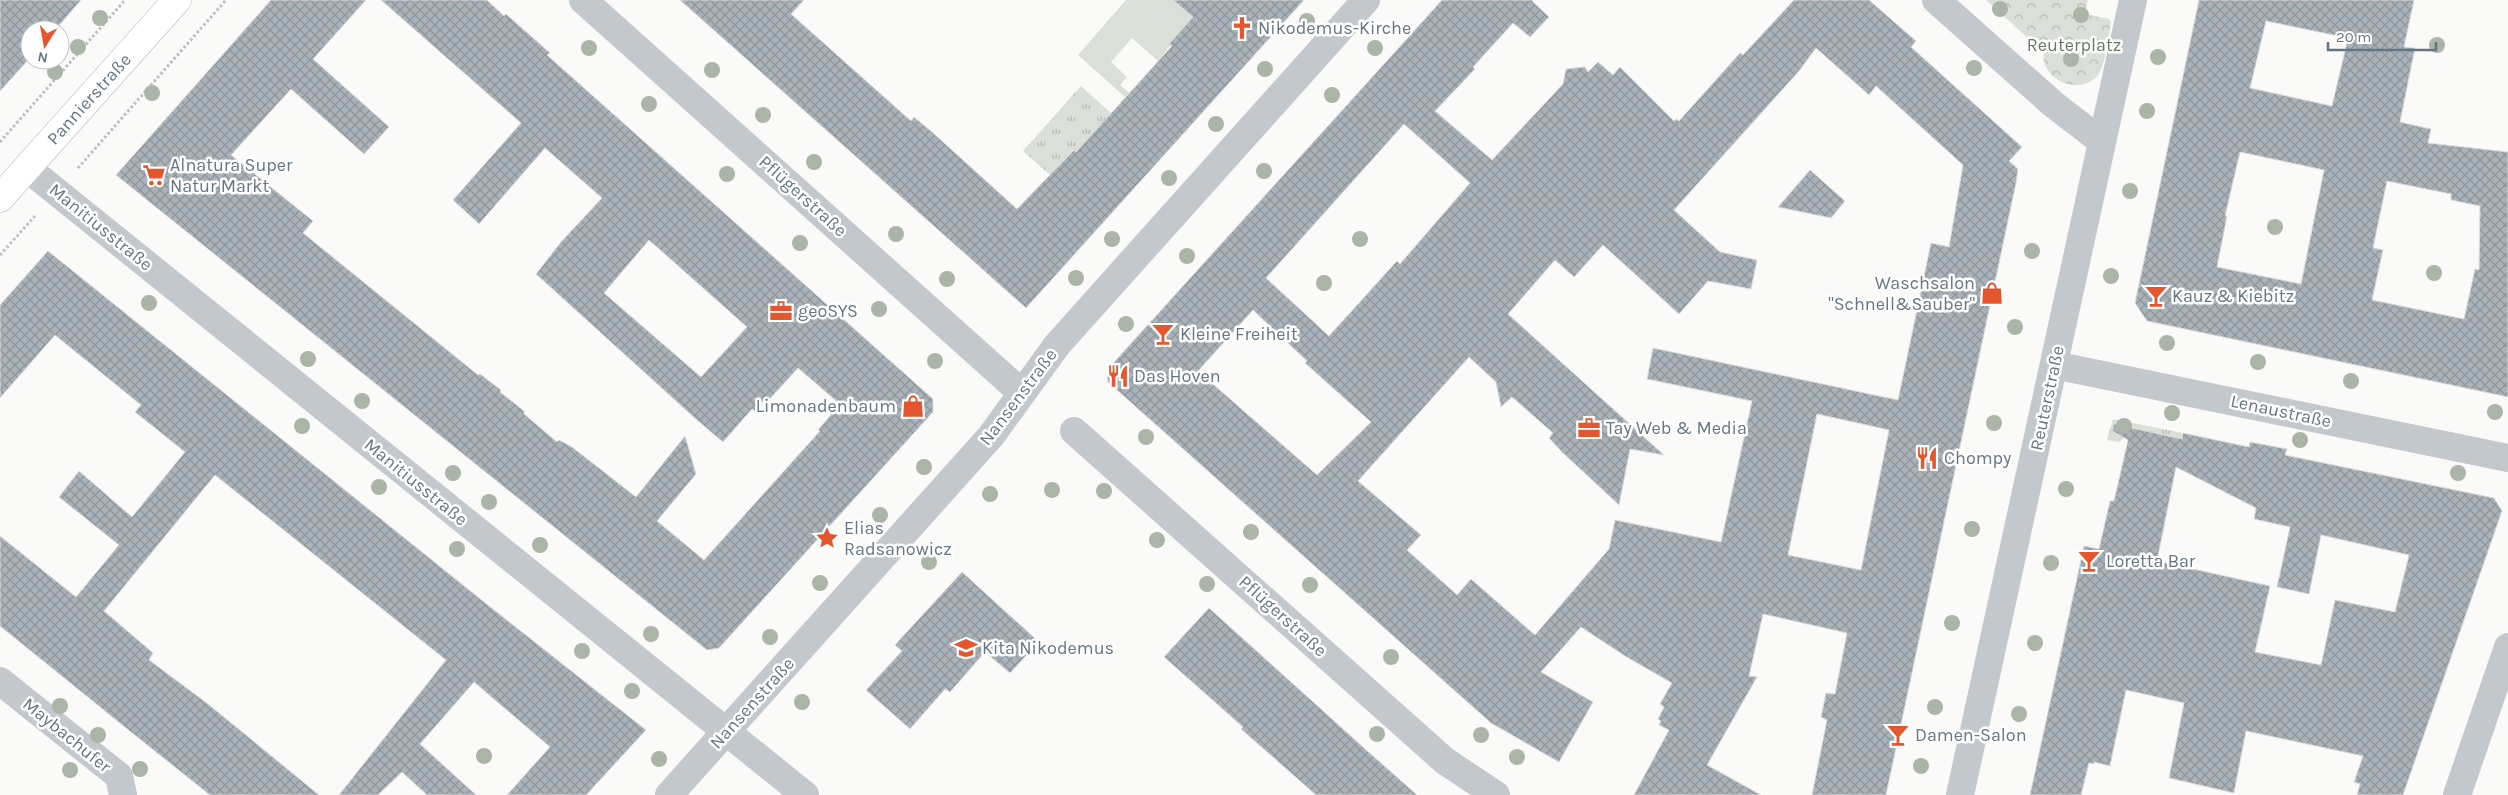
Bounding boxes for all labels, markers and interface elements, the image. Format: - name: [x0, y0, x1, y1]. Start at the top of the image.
- church icon: Nikodemus-Kirche: [1229, 15, 1255, 41]
- place label: Nikodemus-Kirche: [1258, 17, 1411, 39]
- north arrow: [20, 20, 70, 70]
- scale bar: [2328, 20, 2436, 52]
- text: 20 m: [2336, 28, 2371, 46]
- park label: Reuterplatz: [2027, 34, 2121, 56]
- text: N: [36, 48, 49, 67]
- street label: Pannierstraße: [42, 49, 136, 149]
- street label: Pflügerstraße: [754, 151, 852, 241]
- place label: Alnatura Super Natur Markt: [170, 154, 293, 197]
- supermarket icon: Alnatura Super Natur Markt: [141, 162, 167, 188]
- street label: Manitiusstraße: [45, 179, 157, 275]
- place label: Waschsalon "Schnell&Sauber": [1828, 272, 1975, 315]
- shop icon: Waschsalon "Schnell&Sauber": [1979, 280, 2005, 306]
- bar icon: Kauz & Kiebitz: [2143, 283, 2169, 309]
- place label: Kauz & Kiebitz: [2172, 285, 2294, 307]
- office icon: geoSYS: [768, 298, 794, 324]
- place label: geoSYS: [798, 300, 858, 322]
- bar icon: Kleine Freiheit: [1150, 321, 1176, 347]
- place label: Kleine Freiheit: [1180, 323, 1298, 345]
- street label: Nansenstraße: [974, 344, 1062, 450]
- street label: Reuterstraße: [2025, 344, 2069, 452]
- restaurant icon: Das Hoven: [1105, 363, 1131, 389]
- place label: Das Hoven: [1134, 365, 1221, 387]
- street label: Lenaustraße: [2229, 390, 2333, 432]
- shop icon: Limonadenbaum: [900, 393, 926, 419]
- place label: Limonadenbaum: [756, 395, 896, 417]
- office icon: Tay Web & Media: [1576, 415, 1602, 441]
- place label: Tay Web & Media: [1606, 417, 1747, 439]
- street label: Manitiusstraße: [360, 434, 472, 530]
- restaurant icon: Chompy: [1914, 445, 1940, 471]
- place label: Chompy: [1944, 447, 2012, 469]
- place label: Elias Radsanowicz: [844, 517, 952, 560]
- place icon: Elias Radsanowicz: [814, 525, 840, 551]
- bar icon: Loretta Bar: [2076, 548, 2102, 574]
- place label: Loretta Bar: [2106, 550, 2196, 572]
- street label: Pflügerstraße: [1234, 571, 1332, 661]
- school or university icon: Kita Nikodemus: [953, 635, 979, 661]
- place label: Kita Nikodemus: [982, 637, 1114, 659]
- street label: Nansenstraße: [705, 653, 799, 753]
- street label: Maybachufer: [18, 693, 116, 778]
- bar icon: Damen-Salon: [1885, 722, 1911, 748]
- place label: Damen-Salon: [1915, 724, 2027, 746]

